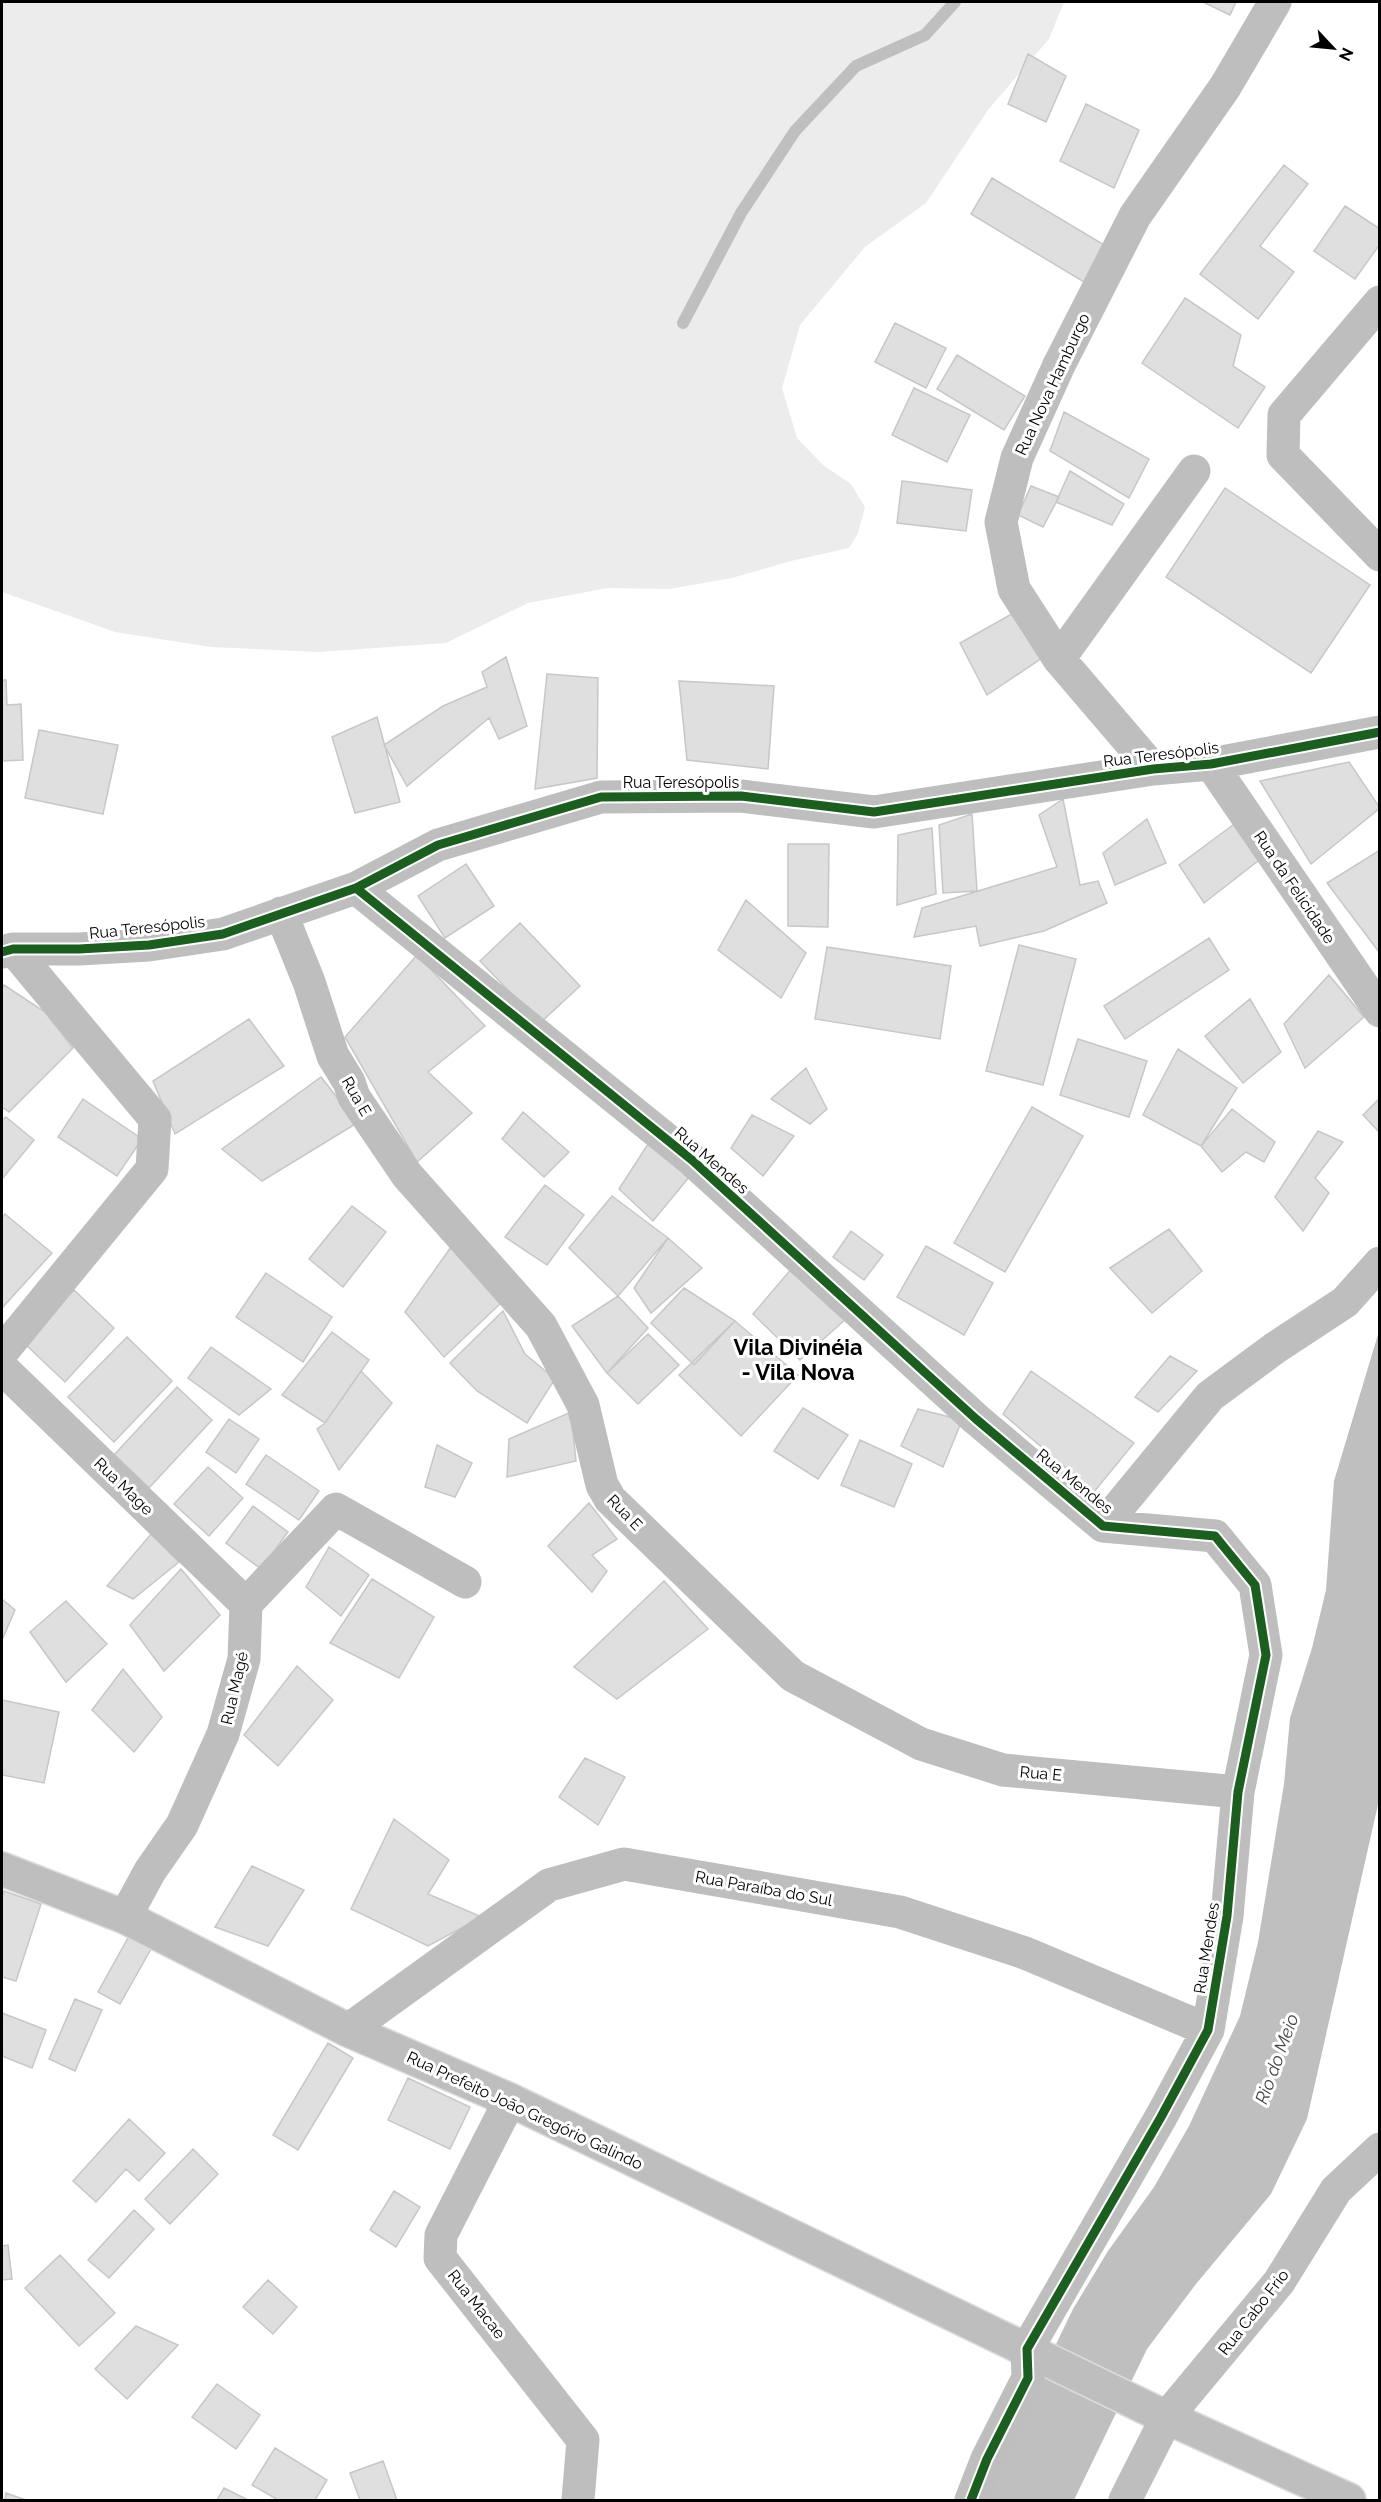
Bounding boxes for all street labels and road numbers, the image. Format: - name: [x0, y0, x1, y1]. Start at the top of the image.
- street label: Rua Nova Hamburgo: [1011, 310, 1094, 458]
- street label: Rua Teresópolis: [1102, 738, 1220, 771]
- street label: Rua Teresópolis: [623, 773, 740, 792]
- street label: Rua da Felicidade: [1250, 827, 1339, 947]
- street label: Rua Teresópolis: [88, 912, 206, 943]
- street label: Rua E: [338, 1073, 376, 1120]
- street label: Rua Mendes: [671, 1123, 753, 1198]
- street label: Rua Mendes: [1033, 1445, 1117, 1518]
- street label: Rua Mage: [90, 1454, 157, 1519]
- street label: Rua E: [603, 1491, 646, 1534]
- street label: Rua Magé: [217, 1650, 252, 1727]
- street label: Rua E: [1019, 1762, 1063, 1785]
- street label: Rua Paraíba do Sul: [694, 1867, 835, 1910]
- street label: Rua Mendes: [1190, 1901, 1223, 1995]
- street label: Rua Prefeito João Gregório Galindo: [404, 2047, 646, 2174]
- street label: Rua Macae: [444, 2266, 509, 2343]
- street label: Rua Cabo Frio: [1214, 2266, 1293, 2359]

